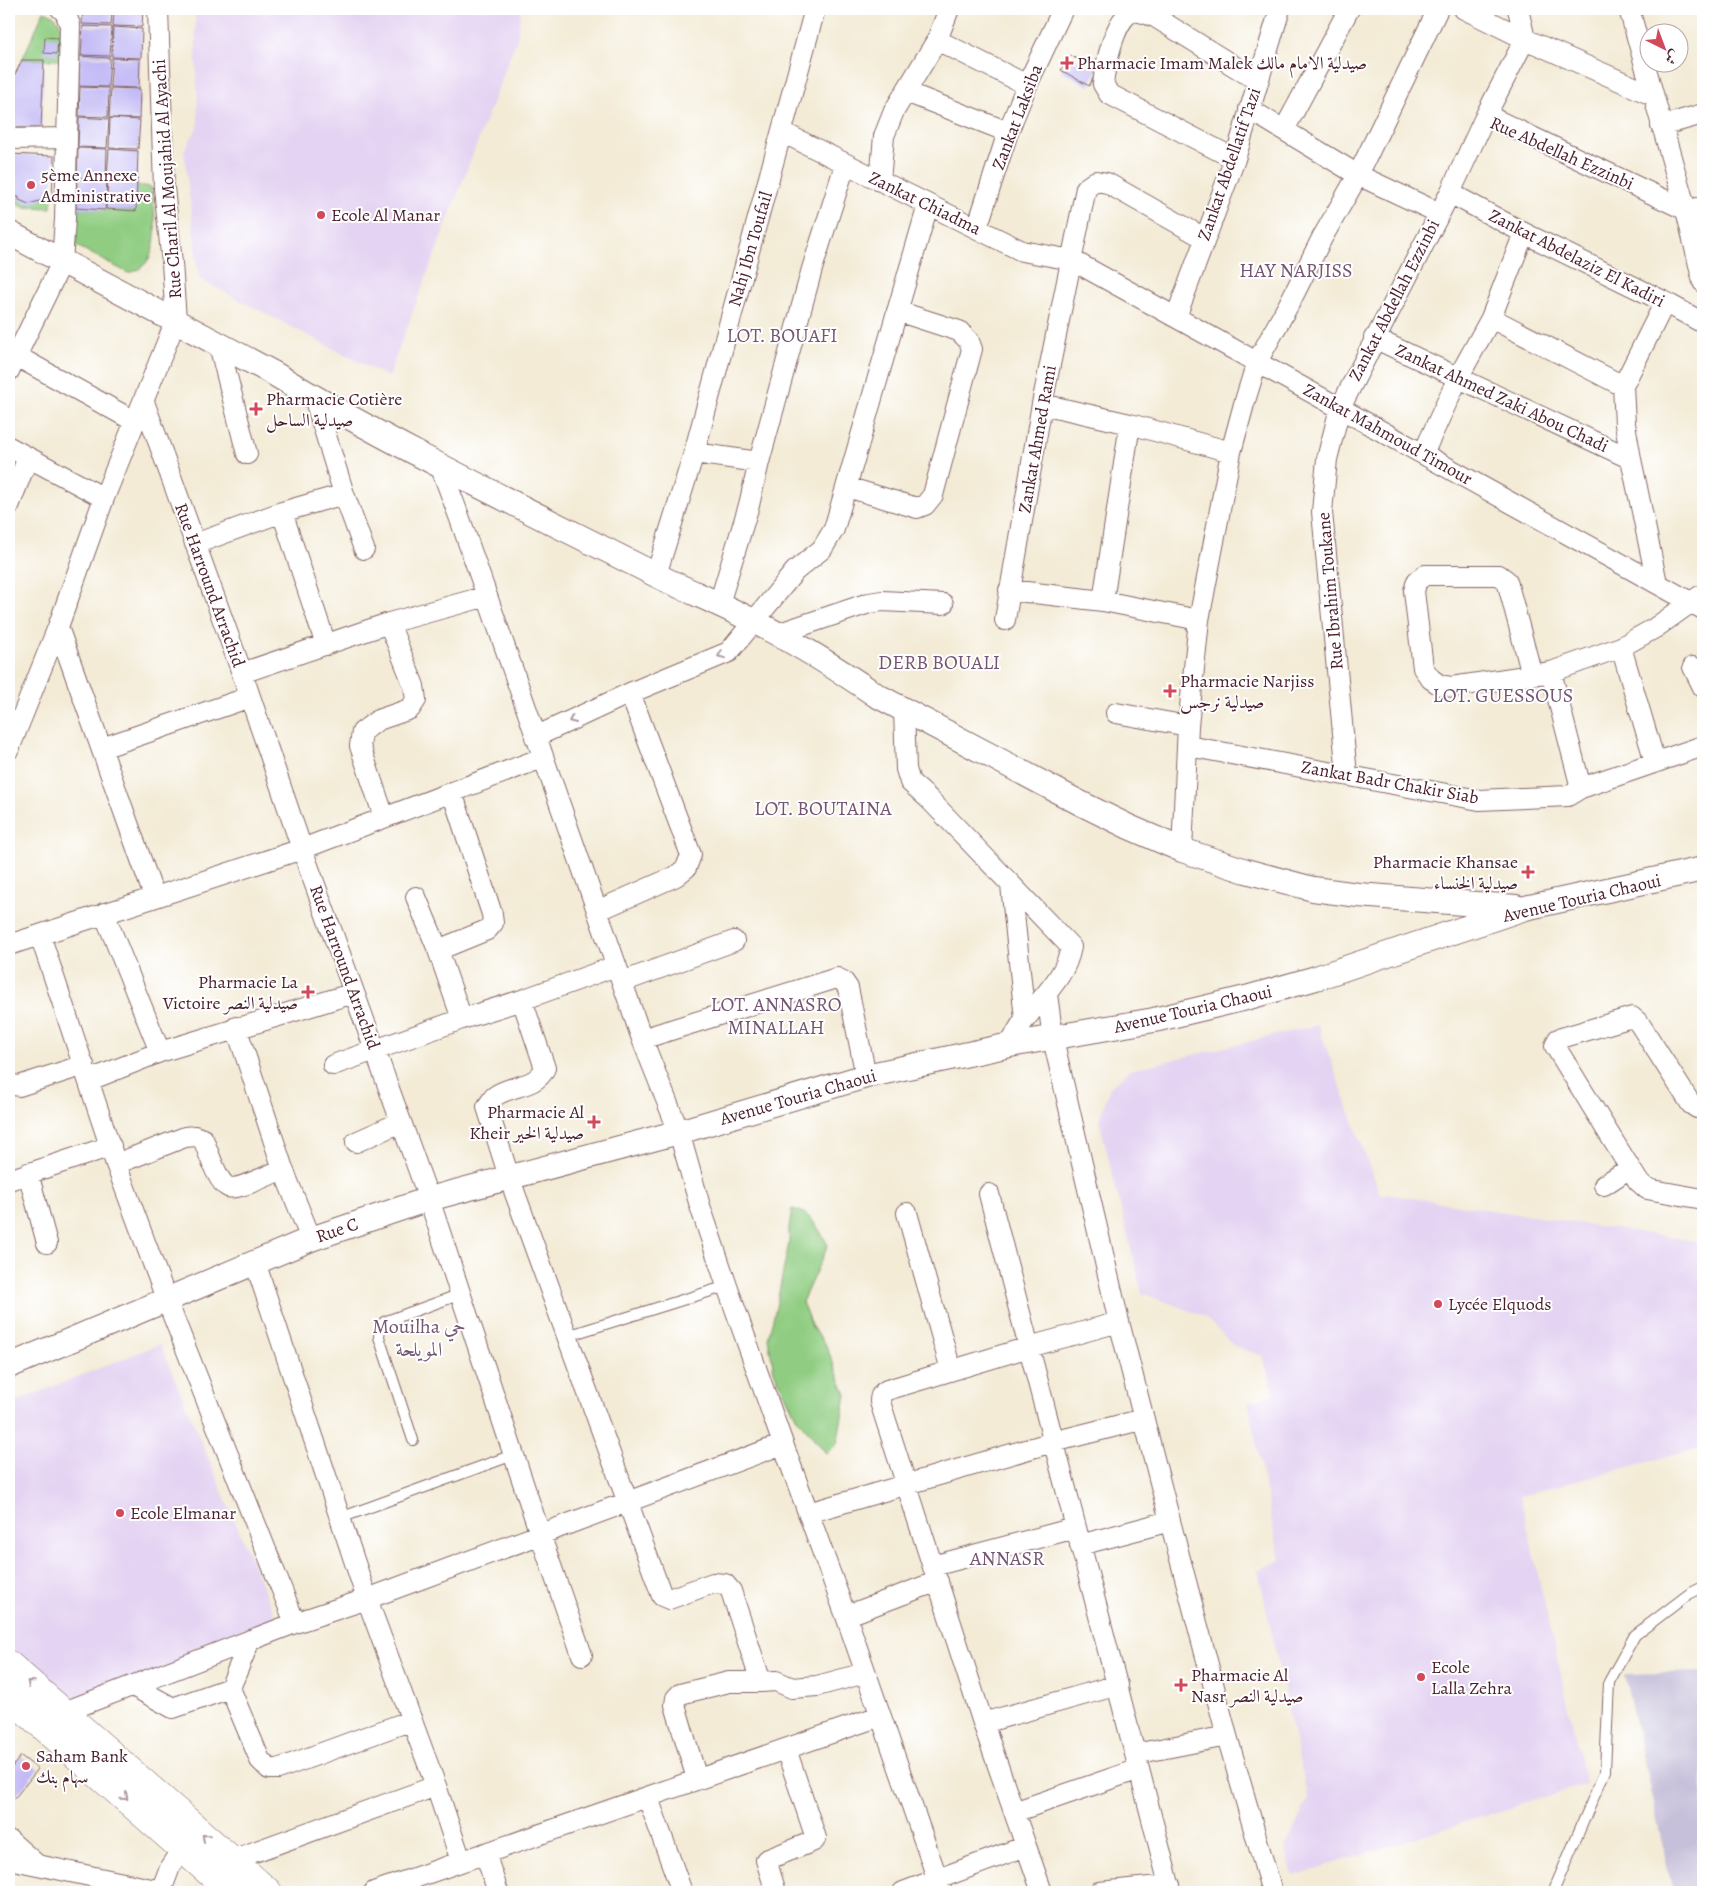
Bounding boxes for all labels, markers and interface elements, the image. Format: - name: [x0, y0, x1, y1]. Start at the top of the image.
- north arrow: [1640, 22, 1690, 72]
- text: ش: [1661, 46, 1684, 69]
- place label: Pharmacie Imam Malek صيدلية الامام مالك: [1077, 51, 1367, 79]
- marker: Pharmacie Imam Malek صيدلية الامام مالك: [1061, 57, 1073, 69]
- street label: Rue Charil Al Moujahid Al Ayachi: [147, 58, 187, 300]
- street label: Zankat Laksiba: [986, 60, 1048, 173]
- street label: Zankat Abdellatif Tazi: [1192, 84, 1266, 244]
- street label: Rue Abdellah Ezzinbi: [1486, 110, 1638, 196]
- place label: 5ème Annexe Administrative: [40, 163, 151, 208]
- street label: Zankat Chiadma: [865, 165, 986, 241]
- marker: 5ème Annexe Administrative: [25, 179, 37, 191]
- street label: Nahj Ibn Toufail: [722, 188, 778, 309]
- place label: Ecole Al Manar: [331, 203, 440, 227]
- street label: Zankat Abdelaziz El Kadiri: [1485, 203, 1669, 313]
- marker: Ecole Al Manar: [315, 209, 327, 221]
- street label: Zankat Abdellah Ezzinbi: [1343, 215, 1445, 385]
- district label: HAY NARJISS: [1239, 257, 1353, 284]
- district label: LOT. BOUAFI: [726, 322, 838, 349]
- street label: Zankat Ahmed Zaki Abou Chadi: [1391, 338, 1613, 458]
- street label: Zankat Ahmed Rami: [1012, 363, 1062, 515]
- street label: Zankat Mahmoud Timour: [1299, 377, 1477, 491]
- place label: Pharmacie Cotière صيدلية الساحل: [266, 387, 402, 433]
- marker: Pharmacie Cotière صيدلية الساحل: [250, 403, 262, 415]
- street label: Rue Harround Arrachid: [169, 500, 251, 671]
- street label: Rue Ibrahim Toukane: [1311, 511, 1349, 671]
- one-way arrow: [717, 649, 725, 659]
- district label: DERB BOUALI: [878, 649, 1000, 676]
- place label: Pharmacie Narjiss صيدلية نرجس: [1180, 669, 1314, 714]
- district label: LOT. GUESSOUS: [1433, 682, 1573, 709]
- marker: Pharmacie Narjiss صيدلية نرجس: [1164, 685, 1176, 697]
- one-way arrow: [568, 714, 577, 724]
- street label: Zankat Badr Chakir Siab: [1299, 755, 1481, 809]
- district label: LOT. BOUTAINA: [754, 795, 892, 822]
- place label: Pharmacie Khansae صيدلية الخنساء: [1373, 850, 1518, 895]
- marker: Pharmacie Khansae صيدلية الخنساء: [1522, 866, 1534, 878]
- street label: Avenue Touria Chaoui: [1500, 868, 1663, 928]
- street label: Rue Harround Arrachid: [304, 882, 386, 1053]
- place label: Pharmacie La Victoire صيدلية النصر: [162, 970, 299, 1015]
- street label: Avenue Touria Chaoui: [1111, 979, 1274, 1039]
- marker: Pharmacie La Victoire صيدلية النصر: [302, 986, 314, 998]
- district label: LOT. ANNASRO MINALLAH: [710, 991, 842, 1041]
- street label: Avenue Touria Chaoui: [716, 1063, 879, 1131]
- place label: Pharmacie Al Kheir صيدلية الخير: [469, 1100, 585, 1145]
- marker: Pharmacie Al Kheir صيدلية الخير: [588, 1116, 600, 1128]
- street label: Rue C: [313, 1212, 361, 1248]
- place label: Lycée Elquods: [1448, 1292, 1552, 1316]
- marker: Lycée Elquods: [1432, 1298, 1444, 1310]
- district label: Mouilha حي المويلحة: [372, 1313, 466, 1363]
- place label: Ecole Elmanar: [130, 1501, 236, 1525]
- marker: Ecole Elmanar: [114, 1507, 126, 1519]
- district label: ANNASR: [969, 1545, 1045, 1572]
- place label: Ecole Lalla Zehra: [1431, 1655, 1513, 1700]
- place label: Pharmacie Al Nasr صيدلية النصر: [1191, 1663, 1304, 1708]
- marker: Ecole Lalla Zehra: [1415, 1671, 1427, 1683]
- marker: Pharmacie Al Nasr صيدلية النصر: [1175, 1679, 1187, 1691]
- one-way arrow: [27, 1680, 36, 1689]
- place label: Saham Bank سهام بنك: [36, 1744, 128, 1793]
- marker: Saham Bank سهام بنك: [20, 1760, 32, 1772]
- one-way arrow: [119, 1791, 128, 1800]
- one-way arrow: [202, 1833, 211, 1842]

